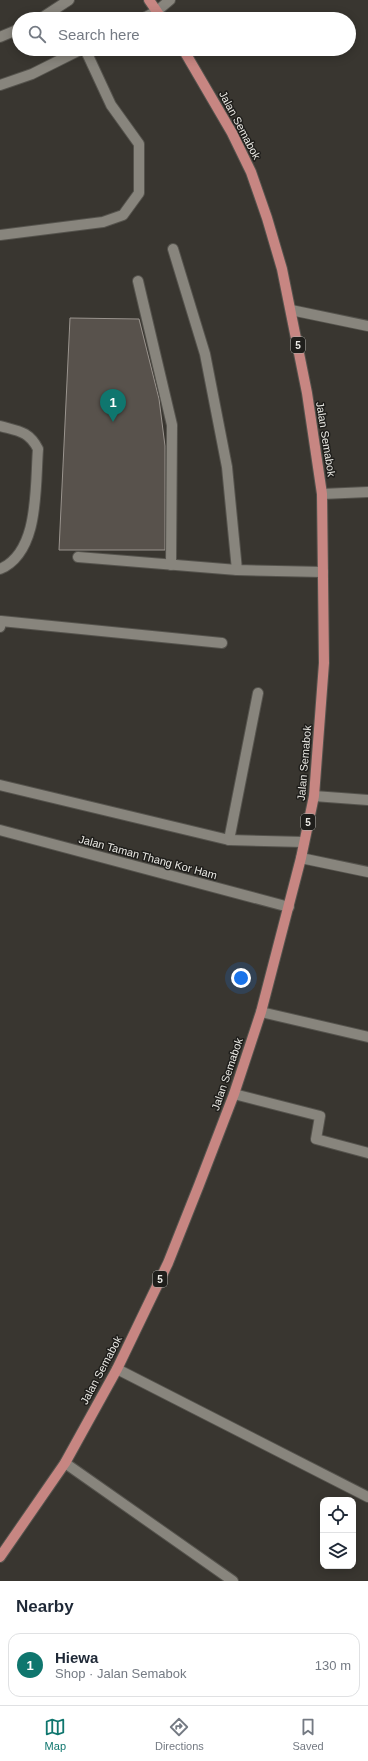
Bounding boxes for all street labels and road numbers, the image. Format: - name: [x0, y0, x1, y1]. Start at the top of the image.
- street label: Jalan Semabok: [217, 89, 263, 162]
- road number: 5: [291, 337, 305, 353]
- street label: Jalan Semabok: [314, 401, 338, 478]
- street label: Jalan Semabok: [295, 724, 313, 801]
- road number: 5: [301, 814, 315, 830]
- street label: Jalan Taman Thang Kor Ham: [78, 833, 218, 881]
- street label: Jalan Semabok: [209, 1036, 245, 1112]
- road number: 5: [153, 1271, 167, 1287]
- street label: Jalan Semabok: [78, 1333, 124, 1406]

